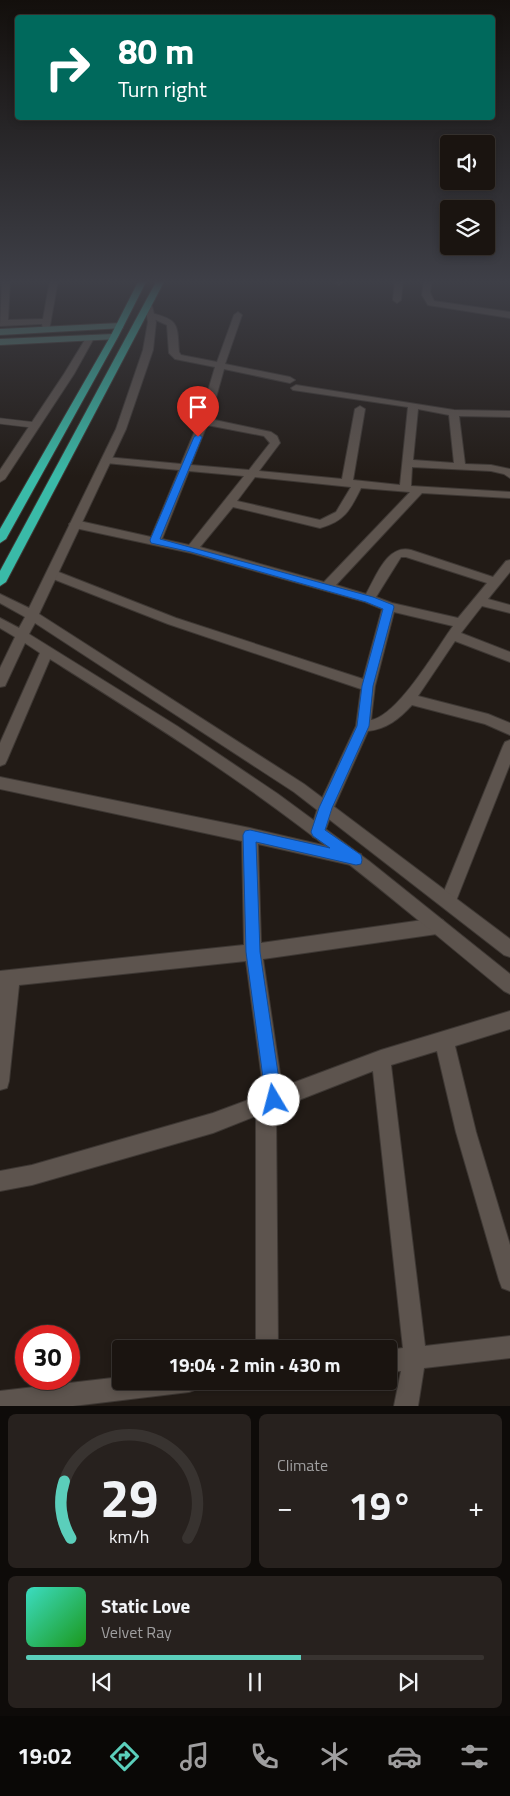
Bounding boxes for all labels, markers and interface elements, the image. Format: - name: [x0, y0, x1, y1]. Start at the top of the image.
- text: 80 m: [118, 24, 194, 78]
- icon: right: [35, 35, 100, 100]
- text: Turn right: [118, 72, 207, 106]
- map controls: [440, 135, 495, 255]
- button: sound: [440, 135, 495, 190]
- button: layers: [440, 200, 495, 255]
- pin: [177, 386, 219, 437]
- icon: arrive: [184, 393, 212, 421]
- position arrow: [247, 1073, 299, 1125]
- speed limit sign: 30: [15, 1325, 80, 1390]
- text: 19:04 · 2 min · 430 m: [168, 1350, 341, 1379]
- text: Climate: [277, 1453, 328, 1477]
- text: 29: [100, 1458, 159, 1537]
- text: 19°: [349, 1477, 412, 1535]
- text: −: [277, 1485, 293, 1528]
- text: +: [468, 1485, 484, 1528]
- text: km/h: [109, 1523, 150, 1550]
- text: Static Love: [101, 1591, 190, 1620]
- text: Velvet Ray: [101, 1620, 172, 1644]
- icon: previous: [88, 1668, 116, 1696]
- icon: pause: [241, 1668, 269, 1696]
- icon: next: [394, 1668, 422, 1696]
- text: 19:02: [18, 1739, 72, 1773]
- icon: directions: [107, 1739, 142, 1774]
- icon: music: [177, 1739, 212, 1774]
- icon: phone: [247, 1739, 282, 1774]
- icon: climate: [317, 1739, 352, 1774]
- icon: car: [387, 1739, 422, 1774]
- icon: filters: [457, 1739, 492, 1774]

